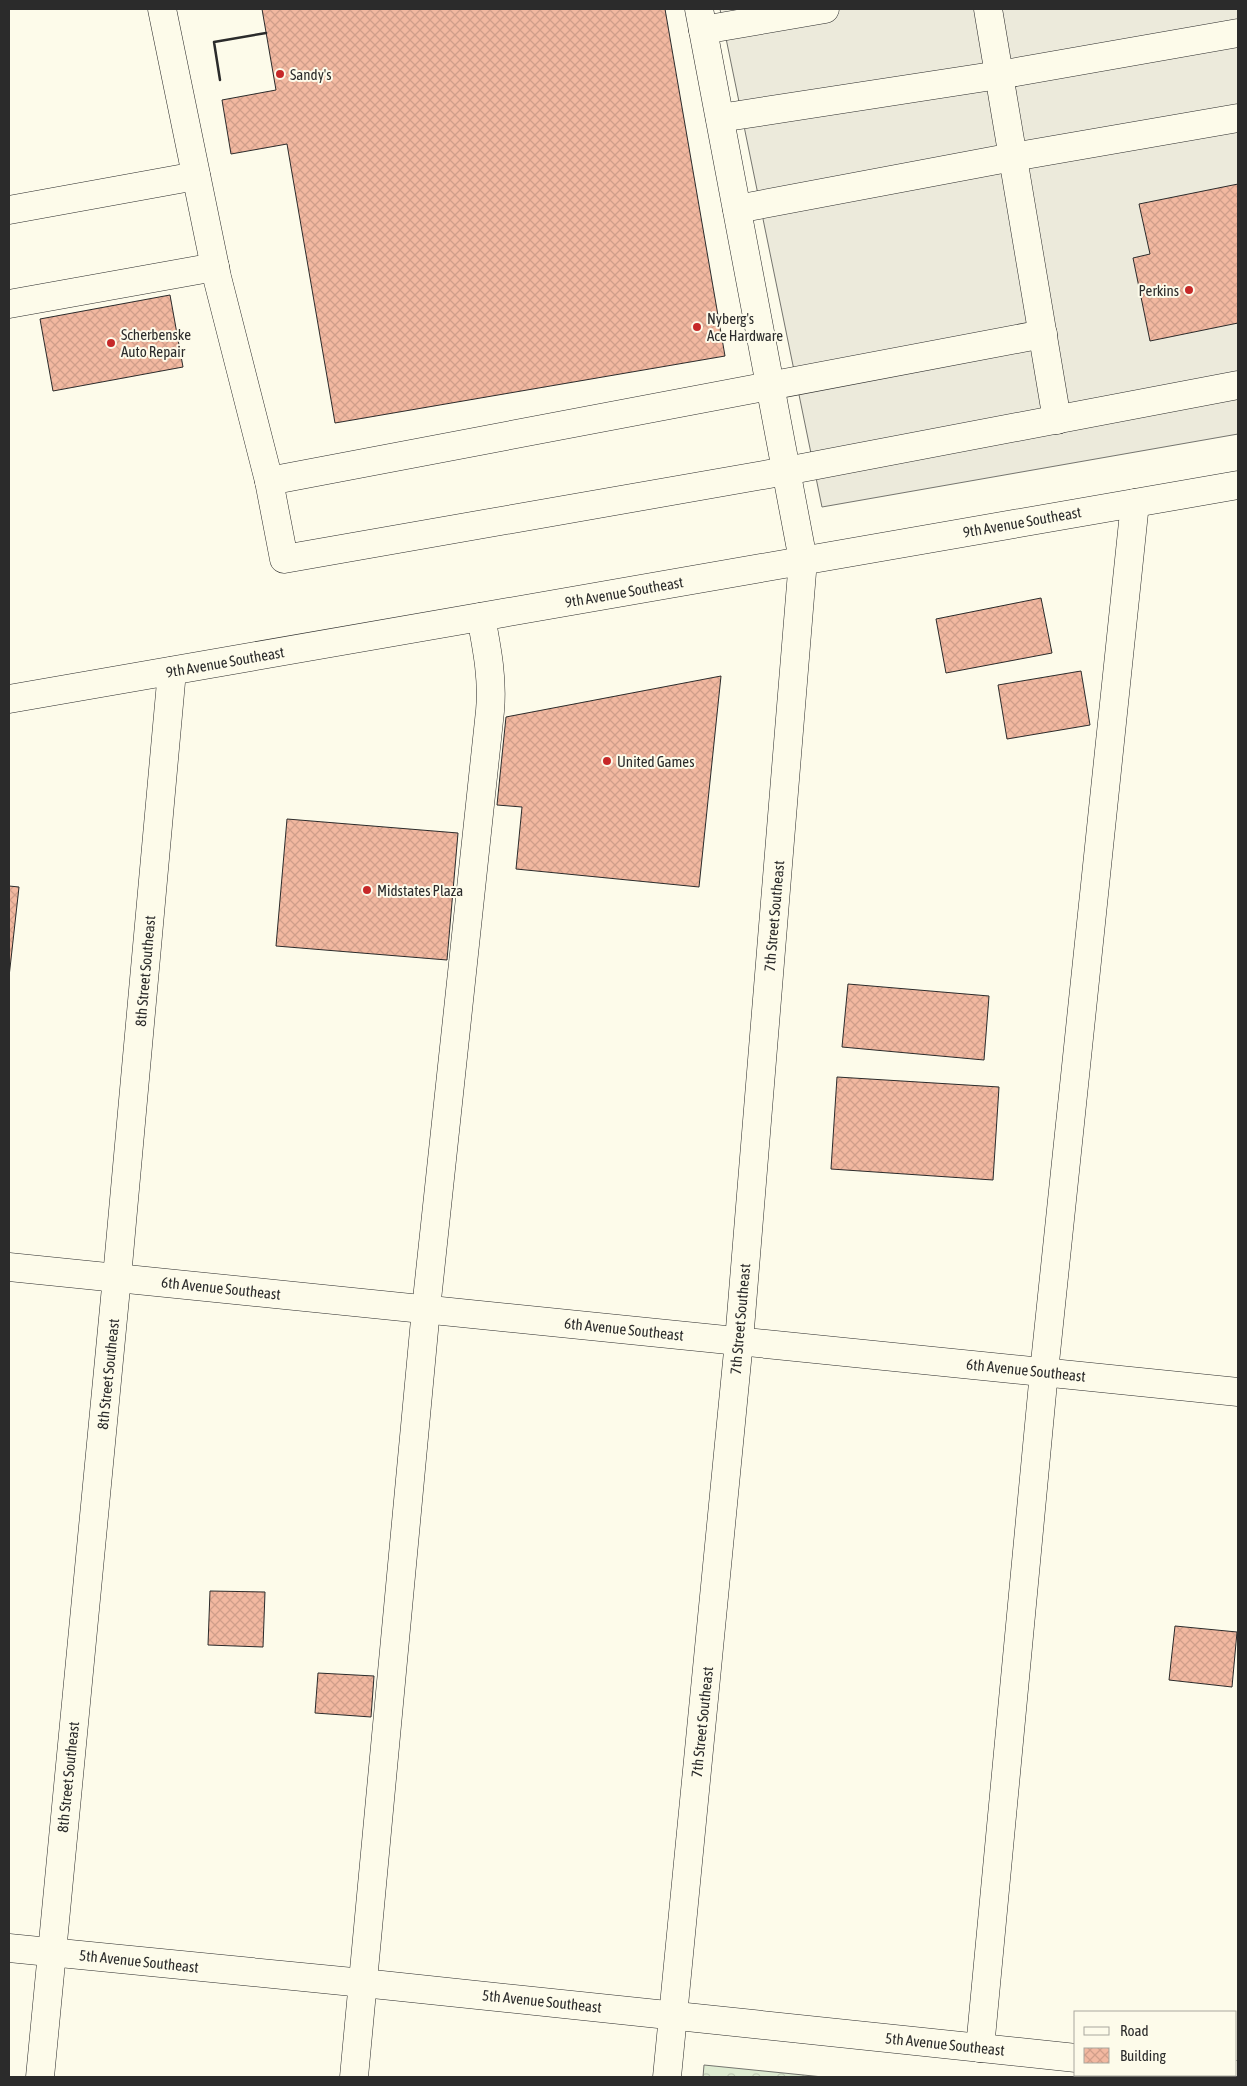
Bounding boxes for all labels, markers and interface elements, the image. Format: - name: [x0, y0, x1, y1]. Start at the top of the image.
- place label: Sandy's: [290, 66, 332, 83]
- marker: Sandy's: [274, 68, 286, 80]
- place label: Perkins: [1138, 282, 1179, 299]
- marker: Perkins: [1183, 284, 1195, 296]
- place label: Nyberg's Ace Hardware: [707, 310, 783, 344]
- marker: Nyberg's Ace Hardware: [691, 321, 703, 333]
- place label: Scherbenske Auto Repair: [121, 326, 191, 360]
- marker: Scherbenske Auto Repair: [105, 337, 117, 349]
- street label: 9th Avenue Southeast: [961, 503, 1083, 541]
- street label: 9th Avenue Southeast: [563, 573, 685, 611]
- street label: 9th Avenue Southeast: [164, 643, 286, 681]
- place label: United Games: [617, 753, 694, 770]
- marker: United Games: [601, 755, 613, 767]
- street label: 7th Street Southeast: [761, 860, 787, 972]
- place label: Midstates Plaza: [377, 882, 463, 899]
- marker: Midstates Plaza: [361, 884, 373, 896]
- street label: 8th Street Southeast: [132, 915, 158, 1027]
- street label: 7th Street Southeast: [727, 1263, 753, 1375]
- street label: 6th Avenue Southeast: [161, 1273, 281, 1303]
- street label: 6th Avenue Southeast: [564, 1314, 684, 1344]
- street label: 8th Street Southeast: [94, 1318, 122, 1430]
- street label: 6th Avenue Southeast: [966, 1355, 1086, 1385]
- street label: 7th Street Southeast: [688, 1666, 716, 1778]
- street label: 8th Street Southeast: [54, 1721, 82, 1833]
- street label: 5th Avenue Southeast: [79, 1946, 199, 1976]
- street label: 5th Avenue Southeast: [482, 1986, 602, 2016]
- legend: [1074, 2011, 1237, 2076]
- text: Road: [1120, 2022, 1149, 2039]
- street label: 5th Avenue Southeast: [885, 2029, 1005, 2059]
- text: Building: [1120, 2047, 1166, 2064]

